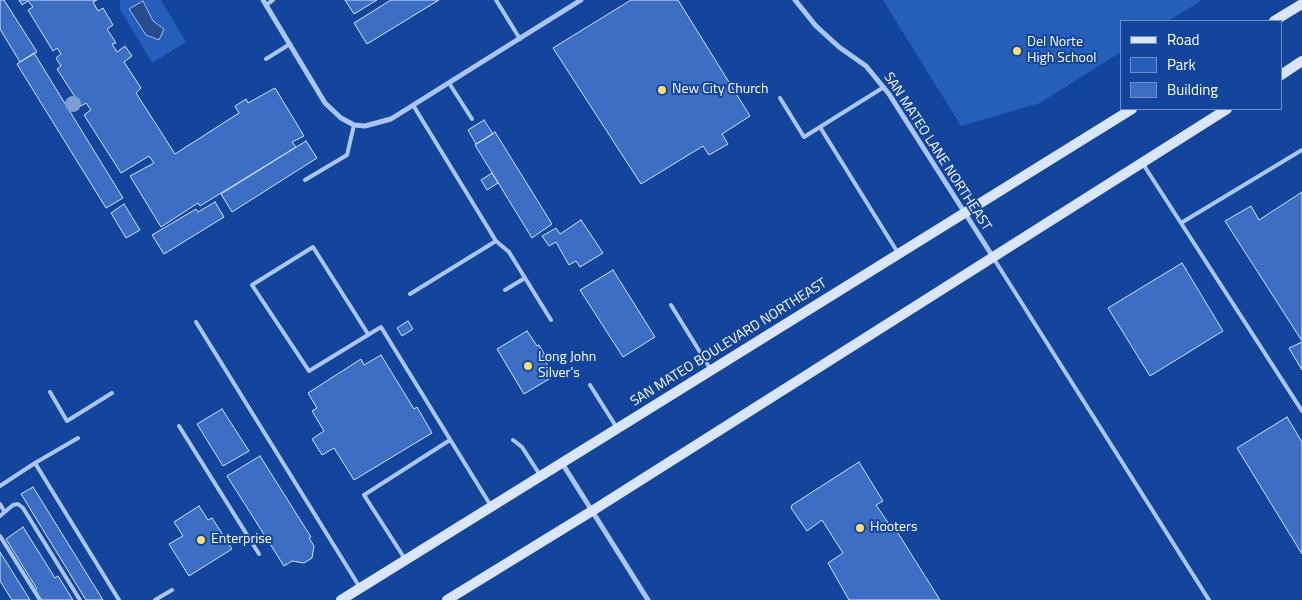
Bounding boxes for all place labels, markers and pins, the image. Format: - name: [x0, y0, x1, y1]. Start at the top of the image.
- place label: Del Norte High School: [1027, 35, 1097, 68]
- marker: Del Norte High School: [1011, 45, 1023, 57]
- place label: New City Church: [672, 82, 768, 98]
- marker: New City Church: [656, 84, 668, 96]
- place label: Long John Silver's: [538, 350, 596, 382]
- marker: Long John Silver's: [522, 360, 534, 372]
- place label: Hooters: [870, 520, 917, 536]
- marker: Hooters: [854, 522, 866, 534]
- place label: Enterprise: [211, 532, 272, 548]
- marker: Enterprise: [195, 534, 207, 546]

